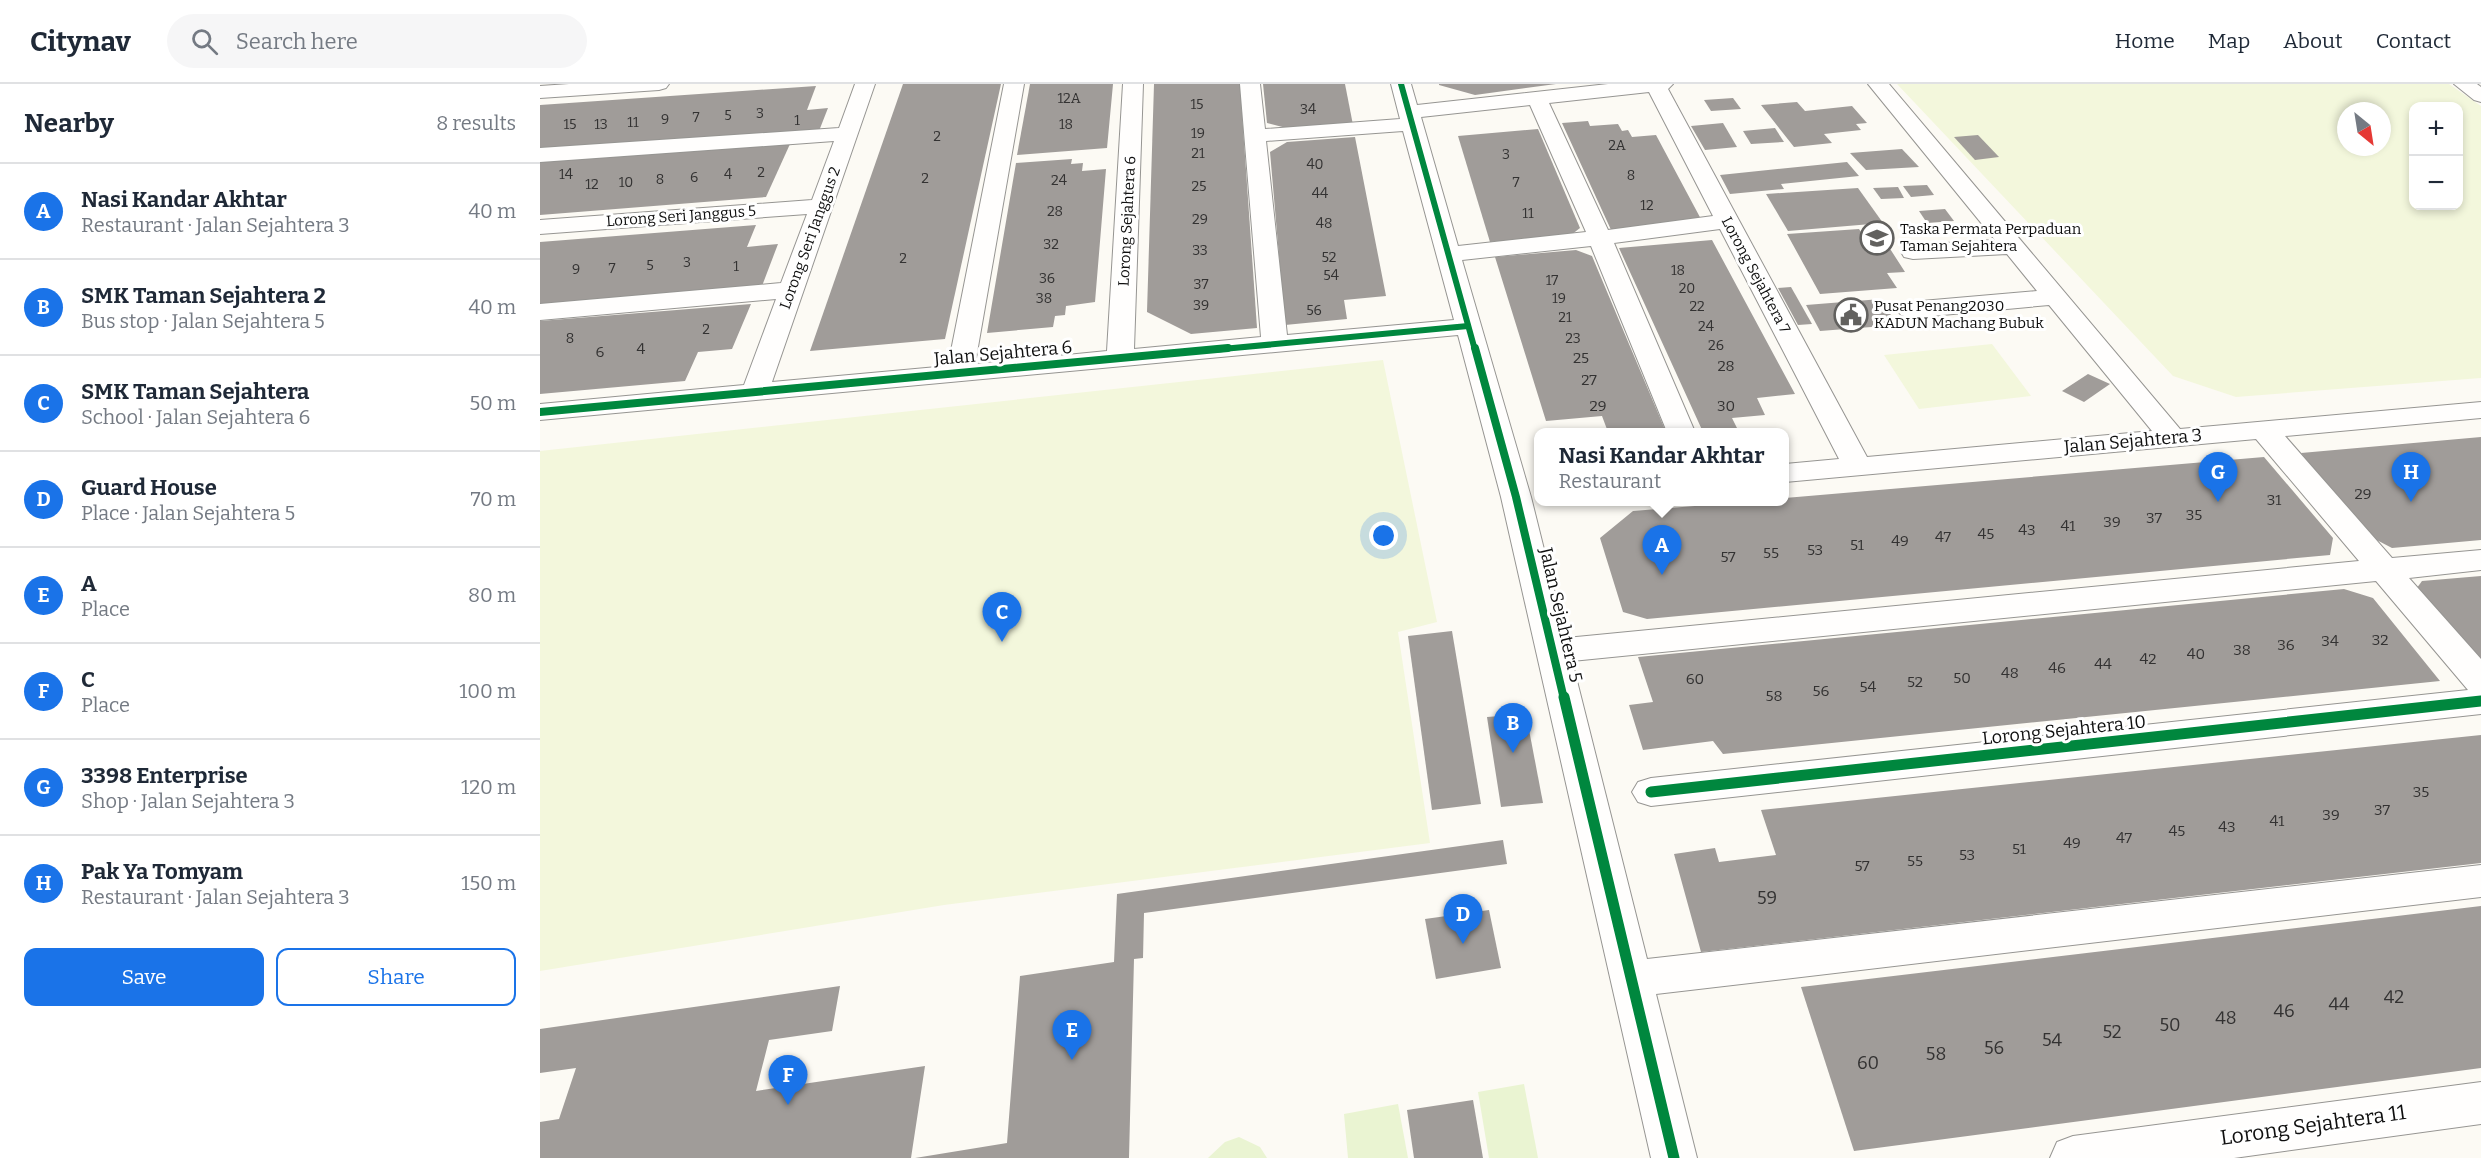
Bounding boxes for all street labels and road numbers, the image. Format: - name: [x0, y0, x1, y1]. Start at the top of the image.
- street label: Lorong Sejahtera 6: [1115, 155, 1139, 287]
- street label: Lorong Seri Janggus 2: [776, 164, 844, 312]
- street label: Lorong Seri Janggus 5: [606, 202, 756, 230]
- street label: Lorong Sejahtera 7: [1718, 214, 1794, 337]
- street label: Jalan Sejahtera 6: [932, 336, 1073, 370]
- street label: Jalan Sejahtera 3: [2062, 424, 2203, 458]
- street label: Jalan Sejahtera 5: [1535, 544, 1587, 685]
- street label: Lorong Sejahtera 10: [1981, 710, 2147, 750]
- street label: Lorong Sejahtera 11: [2218, 1099, 2408, 1151]

